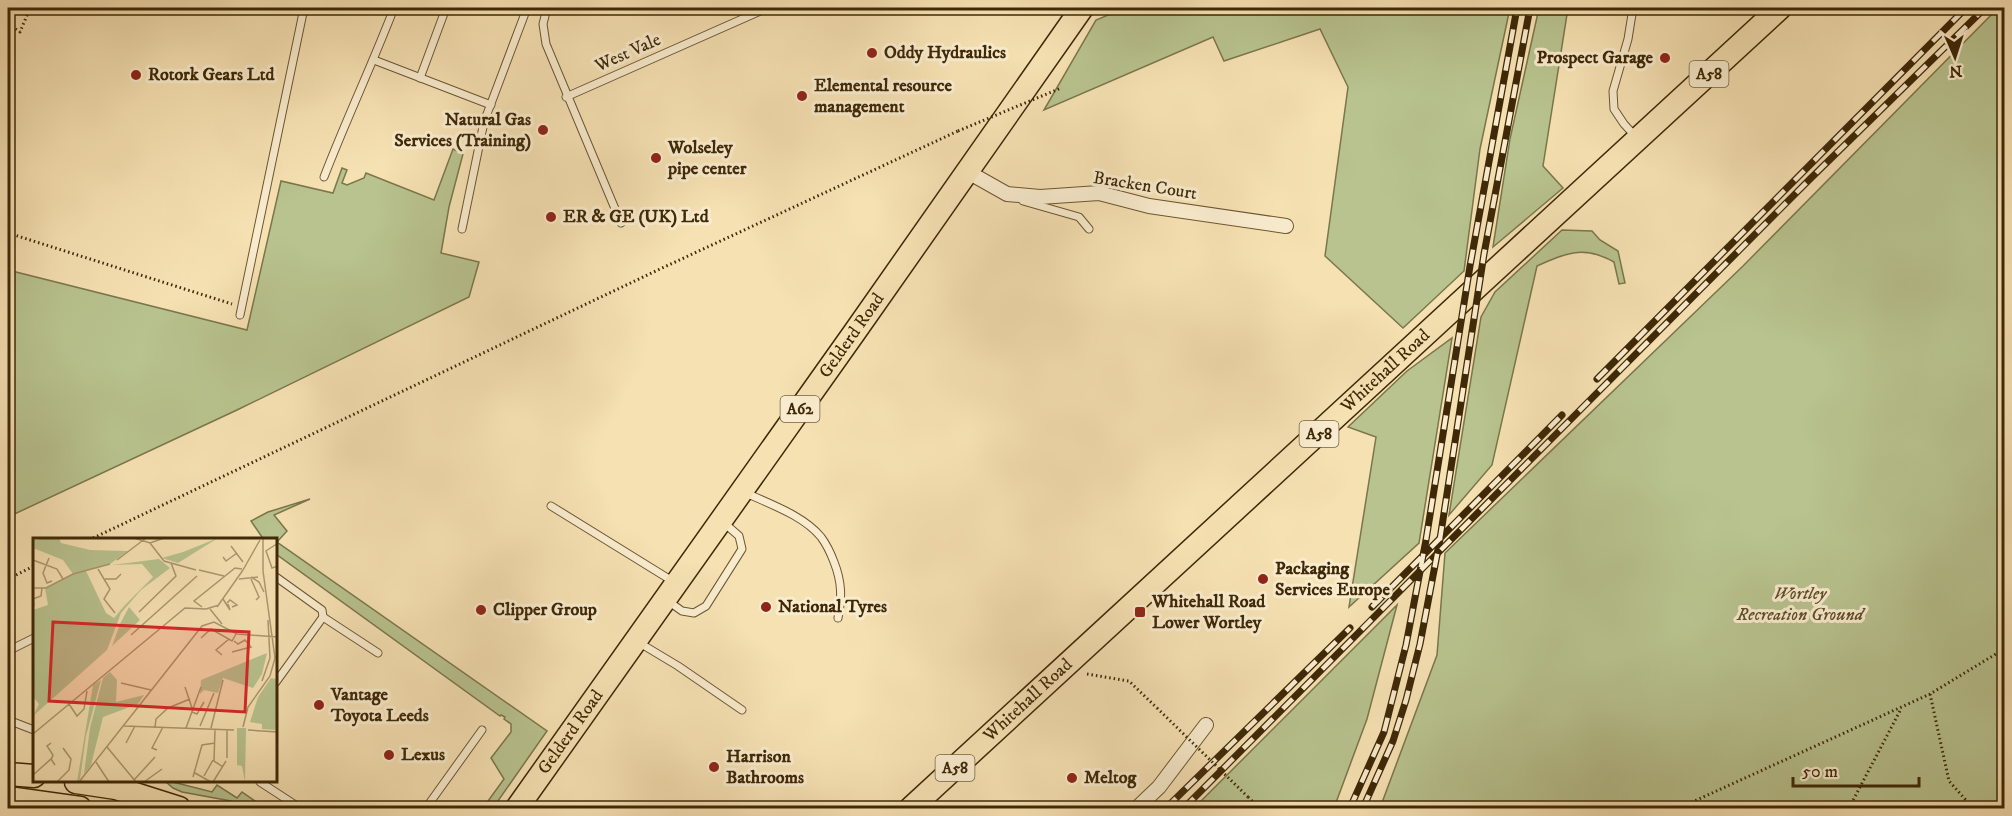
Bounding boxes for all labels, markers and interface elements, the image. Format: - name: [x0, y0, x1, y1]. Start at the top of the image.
- north arrow: [1925, 27, 1985, 87]
- street label: West Vale: [591, 29, 664, 78]
- place label: Oddy Hydraulics: [884, 42, 1006, 64]
- marker: Oddy Hydraulics: [865, 46, 879, 60]
- place label: Prospect Garage: [1536, 47, 1654, 69]
- marker: Prospect Garage: [1658, 51, 1672, 65]
- road number: A58: [1690, 61, 1728, 87]
- text: N: [1949, 61, 1963, 81]
- place label: Rotork Gears Ltd: [148, 64, 275, 86]
- marker: Rotork Gears Ltd: [129, 68, 143, 82]
- place label: Elemental resource management: [814, 75, 952, 118]
- marker: Elemental resource management: [795, 89, 809, 103]
- place label: Natural Gas Services (Training): [394, 109, 531, 152]
- marker: Natural Gas Services (Training): [536, 123, 550, 137]
- place label: Wolseley pipe center: [667, 137, 747, 180]
- marker: Wolseley pipe center: [649, 151, 663, 165]
- street label: Bracken Court: [1092, 167, 1199, 205]
- place label: ER & GE (UK) Ltd: [563, 206, 710, 228]
- marker: ER & GE (UK) Ltd: [544, 210, 558, 224]
- street label: Gelderd Road: [815, 289, 889, 382]
- street label: Whitehall Road: [1336, 325, 1435, 418]
- road number: A62: [780, 396, 820, 422]
- road number: A58: [1300, 421, 1338, 447]
- inset map: [33, 538, 278, 783]
- place label: Packaging Services Europe: [1275, 558, 1390, 601]
- marker: Packaging Services Europe: [1256, 572, 1270, 586]
- park label: Wortley Recreation Ground: [1736, 583, 1866, 626]
- place label: Whitehall Road Lower Wortley: [1151, 591, 1266, 634]
- place label: National Tyres: [778, 596, 887, 618]
- place label: Clipper Group: [493, 599, 597, 621]
- marker: National Tyres: [759, 600, 773, 614]
- marker: Clipper Group: [474, 603, 488, 617]
- marker: Whitehall Road Lower Wortley: [1133, 605, 1147, 619]
- street label: Whitehall Road: [978, 654, 1077, 747]
- place label: Vantage Toyota Leeds: [330, 684, 429, 727]
- street label: Gelderd Road: [533, 686, 608, 779]
- marker: Vantage Toyota Leeds: [312, 698, 326, 712]
- place label: Lexus: [401, 744, 445, 766]
- place label: Harrison Bathrooms: [726, 746, 804, 789]
- marker: Lexus: [382, 748, 396, 762]
- scale bar: [1793, 750, 1919, 788]
- road number: A58: [936, 755, 974, 781]
- marker: Harrison Bathrooms: [707, 760, 721, 774]
- text: 50 m: [1802, 761, 1838, 783]
- place label: Meltog: [1084, 767, 1138, 789]
- marker: Meltog: [1065, 771, 1079, 785]

